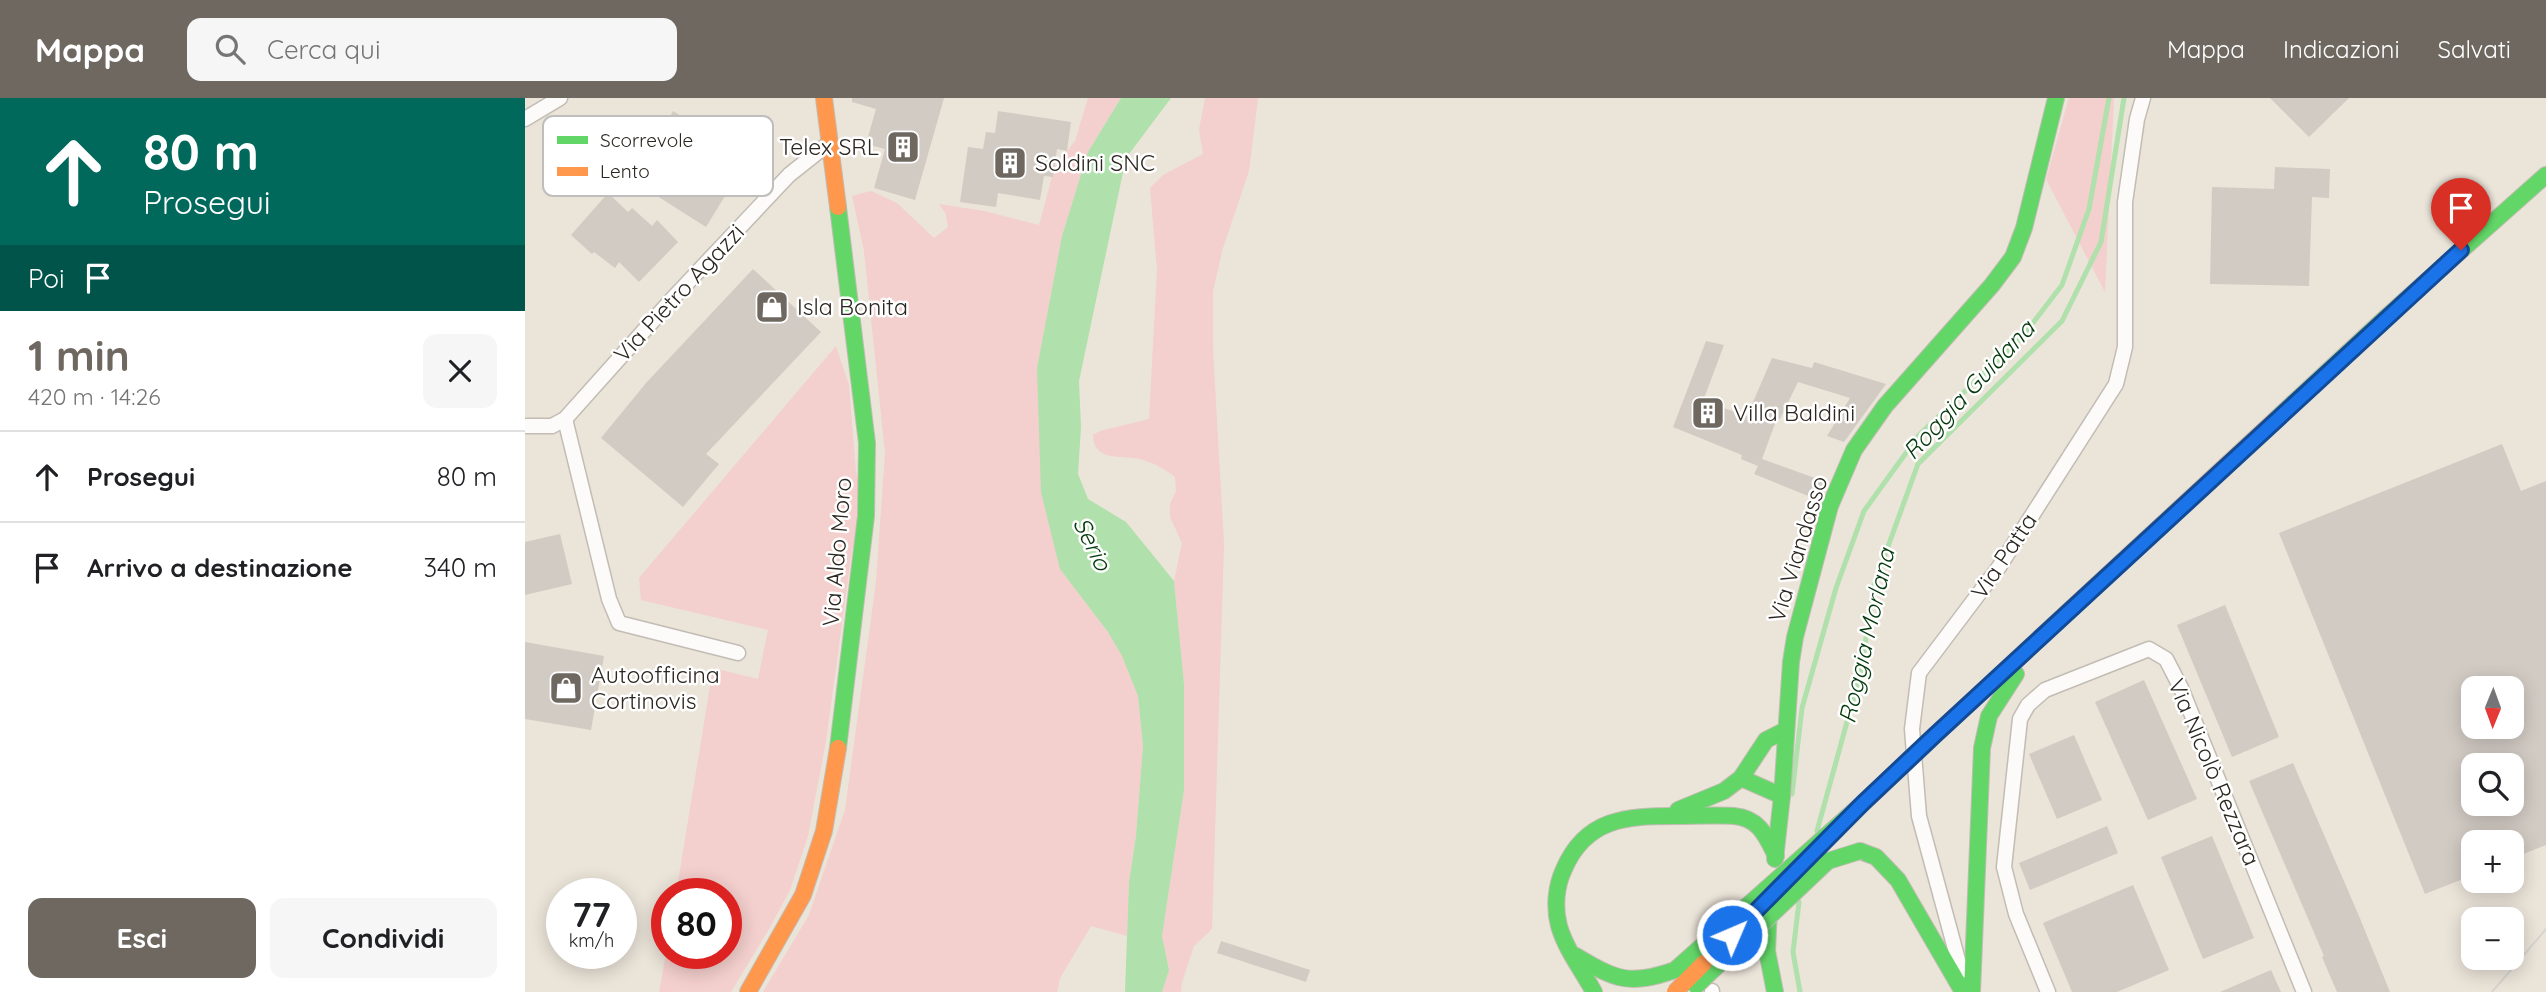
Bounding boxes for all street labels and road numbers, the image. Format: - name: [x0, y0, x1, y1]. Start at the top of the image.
- street label: Via Pietro Agazzi: [607, 218, 750, 368]
- street label: Via Viandasso: [1762, 472, 1833, 625]
- street label: Via Aldo Moro: [816, 476, 857, 628]
- street label: Via Patta: [1964, 507, 2043, 604]
- street label: Via Nicolò Rezzara: [2162, 674, 2267, 870]

